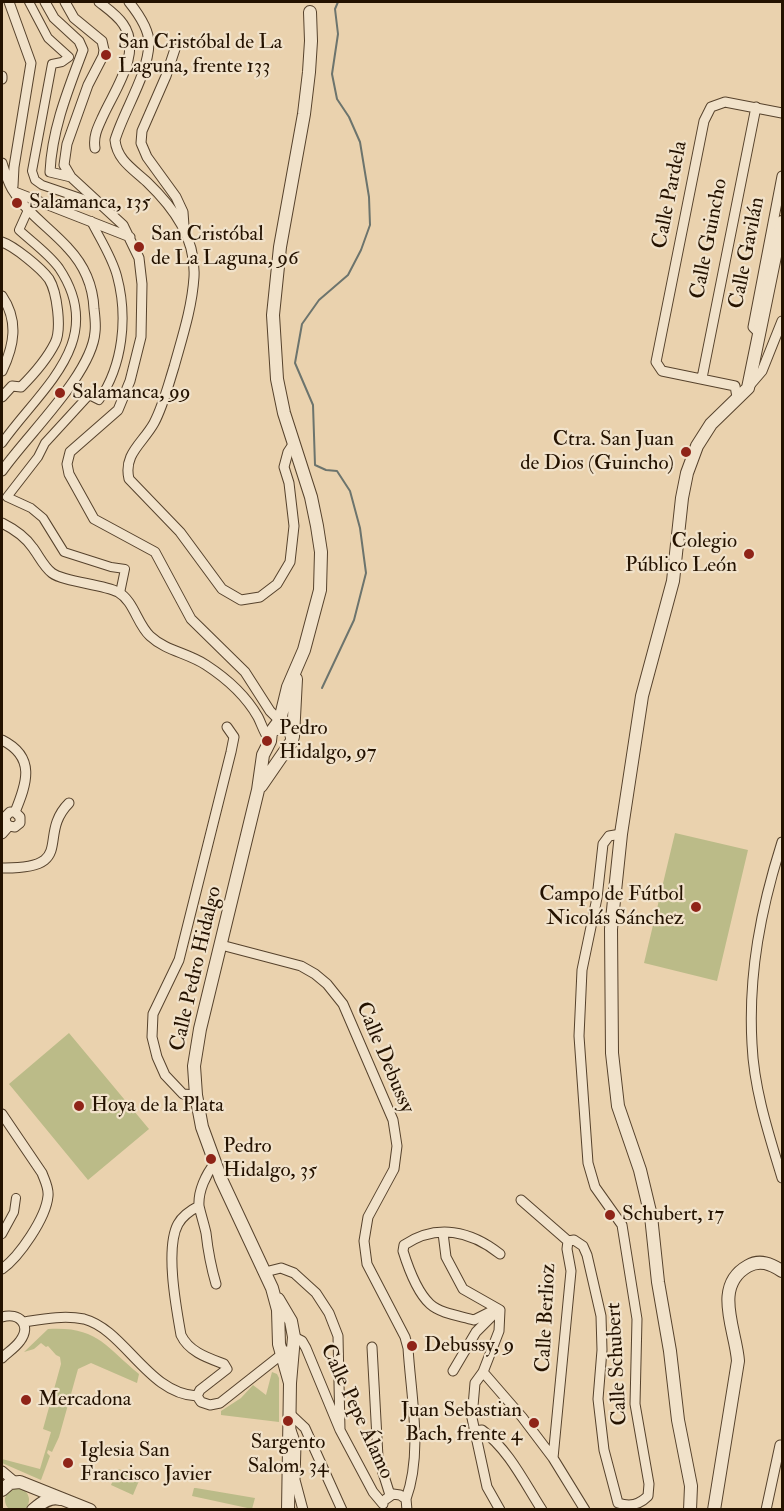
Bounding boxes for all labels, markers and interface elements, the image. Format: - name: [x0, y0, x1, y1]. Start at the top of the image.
- place label: San Cristóbal de La Laguna, frente 133: [118, 30, 282, 80]
- marker: San Cristóbal de La Laguna, frente 133: [99, 48, 113, 62]
- street label: Calle Pardela: [648, 139, 694, 251]
- street label: Calle Guincho: [686, 177, 734, 301]
- place label: Salamanca, 135: [29, 190, 151, 216]
- street label: Calle Gavilán: [725, 195, 771, 311]
- marker: Salamanca, 135: [10, 196, 24, 210]
- place label: San Cristóbal de La Laguna, 96: [151, 222, 299, 272]
- marker: San Cristóbal de La Laguna, 96: [132, 240, 146, 254]
- place label: Salamanca, 99: [72, 380, 190, 406]
- marker: Salamanca, 99: [53, 386, 67, 400]
- place label: Ctra. San Juan de Dios (Guincho): [520, 427, 674, 477]
- marker: Ctra. San Juan de Dios (Guincho): [679, 445, 693, 459]
- place label: Colegio Público León: [625, 529, 737, 579]
- marker: Colegio Público León: [742, 547, 756, 561]
- place label: Pedro Hidalgo, 97: [279, 716, 376, 766]
- marker: Pedro Hidalgo, 97: [260, 734, 274, 748]
- place label: Campo de Fútbol Nicolás Sánchez: [539, 882, 684, 932]
- street label: Calle Pedro Hidalgo: [166, 884, 228, 1054]
- marker: Campo de Fútbol Nicolás Sánchez: [689, 900, 703, 914]
- street label: Calle Debussy: [349, 999, 419, 1117]
- place label: Hoya de la Plata: [91, 1093, 224, 1119]
- marker: Hoya de la Plata: [72, 1099, 86, 1113]
- place label: Pedro Hidalgo, 35: [223, 1134, 317, 1184]
- marker: Pedro Hidalgo, 35: [204, 1152, 218, 1166]
- place label: Schubert, 17: [622, 1202, 724, 1228]
- marker: Schubert, 17: [603, 1208, 617, 1222]
- street label: Calle Berlioz: [532, 1263, 562, 1373]
- street label: Calle Schubert: [602, 1302, 634, 1426]
- place label: Debussy, 9: [424, 1333, 514, 1359]
- marker: Debussy, 9: [405, 1339, 419, 1353]
- street label: Calle Pepe Álamo: [314, 1341, 398, 1483]
- place label: Mercadona: [38, 1387, 131, 1413]
- marker: Mercadona: [19, 1393, 33, 1407]
- place label: Juan Sebastian Bach, frente 4: [401, 1398, 522, 1448]
- marker: Sargento Salom, 34: [281, 1414, 295, 1428]
- marker: Juan Sebastian Bach, frente 4: [527, 1416, 541, 1430]
- place label: Sargento Salom, 34: [248, 1430, 328, 1480]
- place label: Iglesia San Francisco Javier: [80, 1438, 212, 1488]
- marker: Iglesia San Francisco Javier: [61, 1456, 75, 1470]

